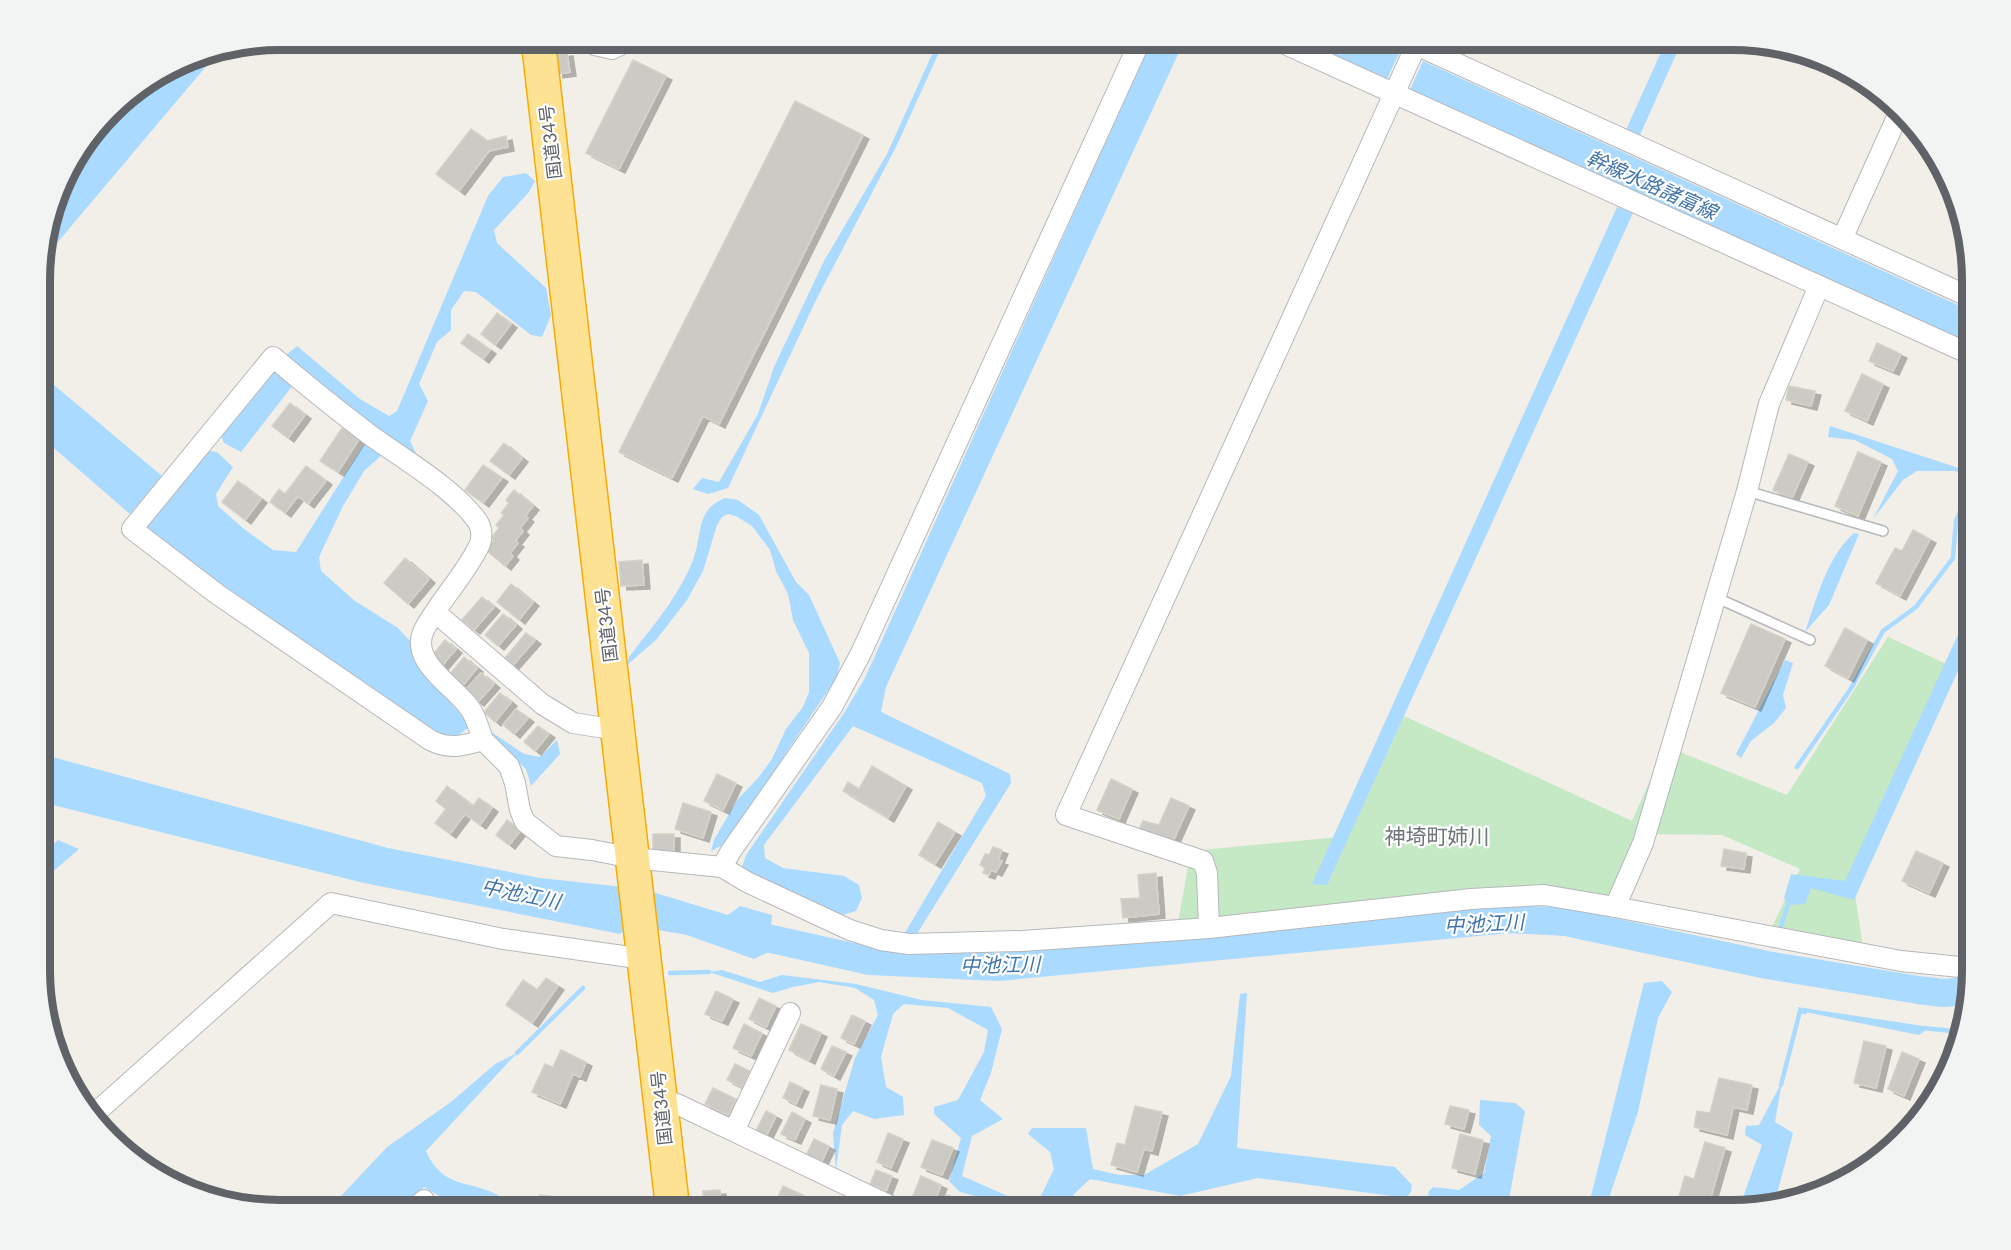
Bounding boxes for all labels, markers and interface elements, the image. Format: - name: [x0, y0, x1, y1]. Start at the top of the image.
- street label: 国道34号: [535, 103, 565, 181]
- water label: 幹線水路諸富線: [1583, 145, 1724, 225]
- street label: 国道34号: [591, 586, 621, 664]
- district label: 神埼町姉川: [1385, 823, 1490, 848]
- water label: 中池江川: [479, 873, 565, 913]
- water label: 中池江川: [1443, 909, 1527, 937]
- water label: 中池江川: [960, 951, 1042, 977]
- street label: 国道34号: [646, 1070, 676, 1146]

